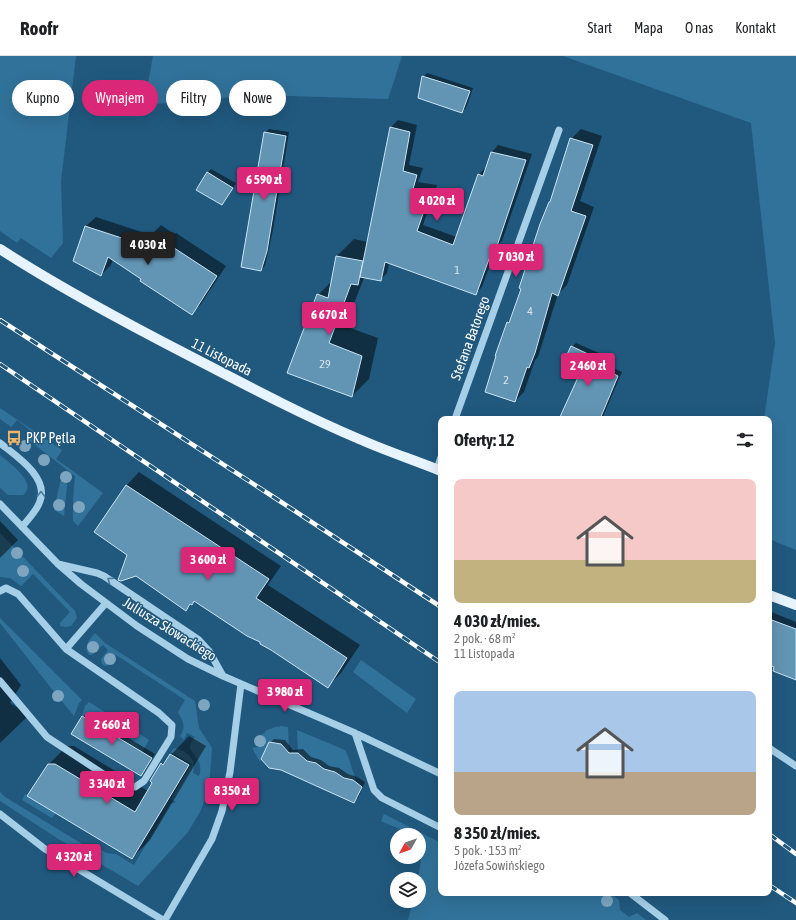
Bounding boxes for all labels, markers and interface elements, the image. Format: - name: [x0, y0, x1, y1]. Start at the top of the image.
- text: Roofr: [20, 17, 58, 39]
- text: Start: [587, 20, 612, 36]
- text: Mapa: [634, 20, 663, 36]
- text: O nas: [685, 20, 713, 36]
- text: Kontakt: [735, 20, 776, 36]
- chip: Kupno: [12, 80, 74, 116]
- chip: Wynajem: [82, 80, 158, 116]
- chip: Filtry: [166, 80, 221, 116]
- chip: Nowe: [229, 80, 286, 116]
- pin: 6 590 zł: [223, 167, 305, 201]
- text: 6 590 zł: [246, 172, 282, 187]
- pin: 4 020 zł: [396, 188, 478, 222]
- text: 4 020 zł: [419, 193, 455, 208]
- pin: 4 030 zł: [107, 232, 189, 266]
- text: 4 030 zł: [130, 237, 166, 252]
- pin: 7 030 zł: [475, 244, 557, 278]
- text: 7 030 zł: [498, 249, 534, 264]
- house number: 1: [454, 263, 460, 277]
- street label: Stefana Batorego: [447, 294, 493, 382]
- pin: 6 670 zł: [288, 302, 370, 336]
- house number: 4: [527, 304, 533, 318]
- text: 6 670 zł: [311, 307, 347, 322]
- street label: 11 Listopada: [189, 335, 255, 379]
- pin: 2 460 zł: [547, 353, 629, 387]
- house number: 29: [319, 357, 331, 371]
- text: 2 460 zł: [570, 358, 606, 373]
- house number: 2: [503, 373, 509, 387]
- bus stop icon: PKP Pętla: [5, 429, 23, 447]
- icon: filters: [734, 429, 756, 451]
- place label: PKP Pętla: [26, 430, 76, 446]
- text: Oferty: 12: [454, 430, 514, 450]
- one-way arrow: [36, 491, 45, 497]
- icon: home: [569, 505, 641, 577]
- pin: 3 600 zł: [167, 547, 249, 581]
- text: 3 600 zł: [190, 552, 226, 567]
- one-way arrow: [107, 577, 114, 585]
- street label: Juliusza Słowackiego: [120, 594, 220, 664]
- text: 4 030 zł/mies.: [454, 611, 540, 631]
- text: 2 pok. · 68 m²: [454, 631, 516, 646]
- text: 11 Listopada: [454, 646, 515, 661]
- pin: 3 980 zł: [244, 679, 326, 713]
- text: 3 980 zł: [267, 684, 303, 699]
- pin: 2 660 zł: [71, 712, 153, 746]
- text: 2 660 zł: [94, 717, 130, 732]
- icon: home: [569, 717, 641, 789]
- pin: 3 340 zł: [66, 771, 148, 805]
- text: 3 340 zł: [89, 776, 125, 791]
- pin: 8 350 zł: [191, 778, 273, 812]
- text: 8 350 zł: [214, 783, 250, 798]
- text: 8 350 zł/mies.: [454, 823, 540, 843]
- north arrow: [390, 828, 426, 864]
- map controls: [390, 828, 426, 908]
- text: 5 pok. · 153 m²: [454, 843, 522, 858]
- pin: 4 320 zł: [33, 844, 115, 878]
- text: 4 320 zł: [56, 849, 92, 864]
- text: Józefa Sowińskiego: [454, 858, 545, 873]
- button: layers: [390, 872, 426, 908]

